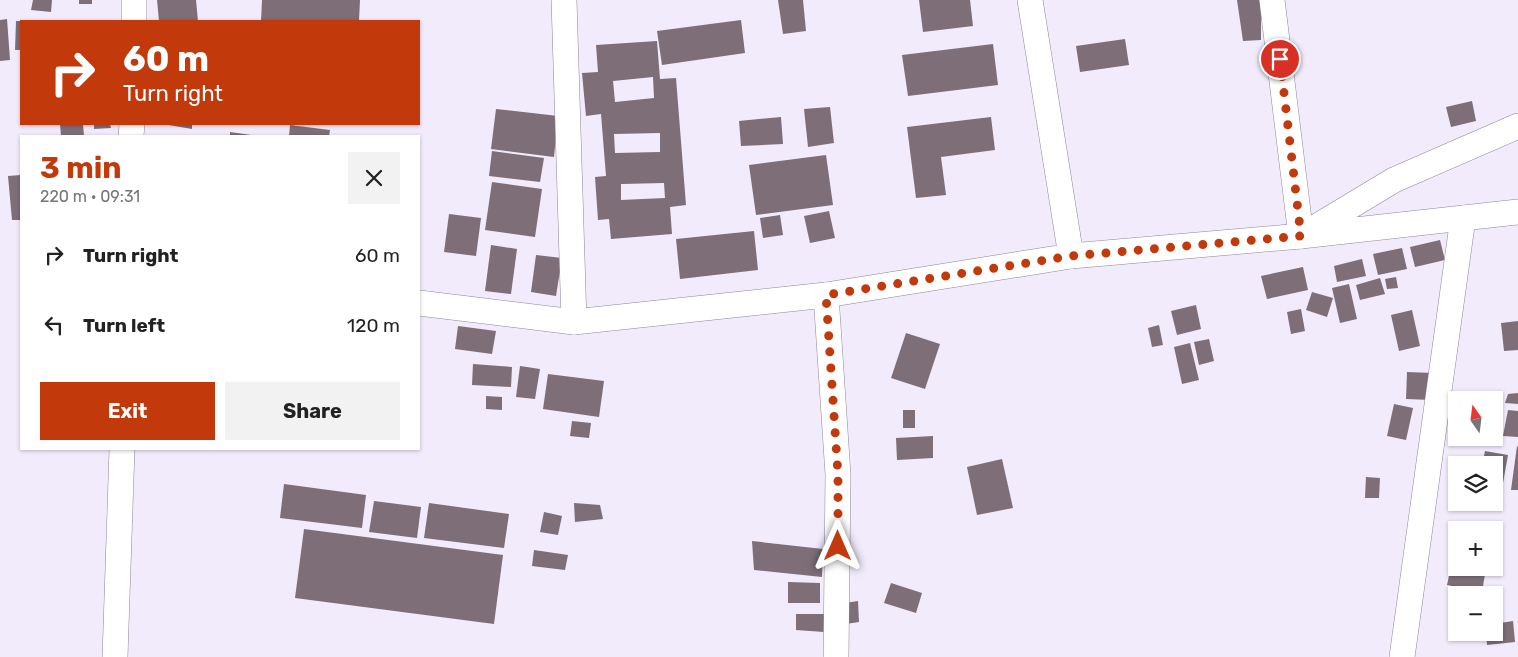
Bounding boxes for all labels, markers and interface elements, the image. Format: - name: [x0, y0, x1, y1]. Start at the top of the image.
- text: 60 m: [123, 38, 209, 80]
- pin: [1259, 38, 1301, 80]
- icon: right: [40, 40, 105, 105]
- icon: arrive: [1266, 45, 1294, 73]
- text: Turn right: [123, 80, 223, 107]
- text: 3 min: [40, 150, 122, 186]
- button: close: [348, 152, 400, 204]
- text: 220 m · 09:31: [40, 187, 140, 206]
- icon: right: [40, 241, 68, 269]
- text: Turn right: [83, 244, 178, 267]
- text: 60 m: [355, 244, 400, 267]
- icon: left: [40, 311, 68, 339]
- text: Turn left: [83, 314, 165, 337]
- text: 120 m: [347, 314, 400, 337]
- button: Exit: [40, 382, 215, 440]
- button: Share: [225, 382, 400, 440]
- north arrow: [1448, 391, 1502, 446]
- map controls: [1448, 391, 1503, 641]
- button: layers: [1448, 456, 1503, 511]
- position arrow: [811, 519, 863, 571]
- button: +: [1448, 521, 1503, 576]
- button: −: [1448, 586, 1503, 641]

